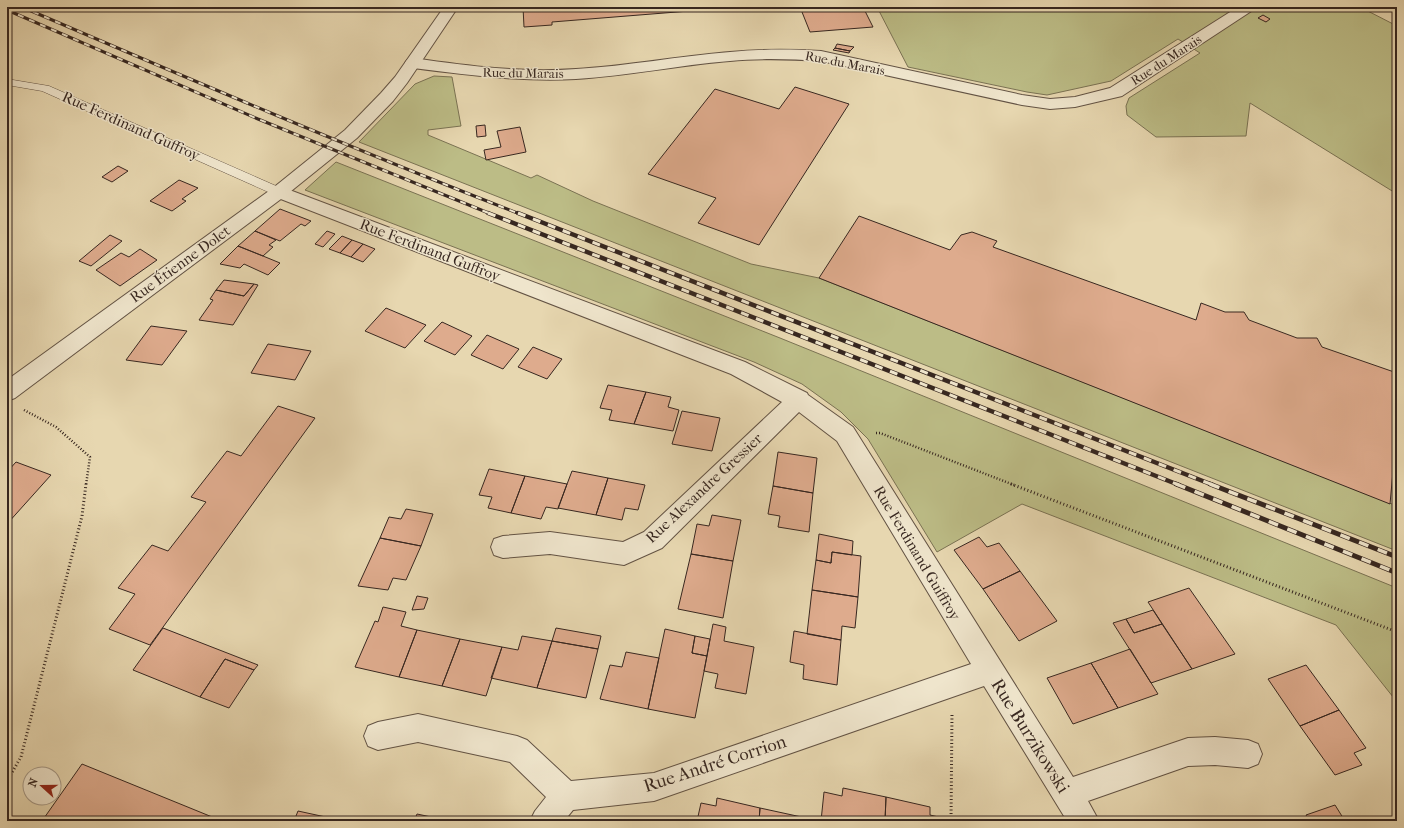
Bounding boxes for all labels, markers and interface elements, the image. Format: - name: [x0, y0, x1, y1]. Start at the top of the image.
- street label: Rue du Marais: [1128, 32, 1204, 88]
- street label: Rue du Marais: [804, 48, 886, 78]
- street label: Rue du Marais: [482, 65, 564, 81]
- street label: Rue Ferdinand Guffroy: [59, 87, 204, 165]
- street label: Rue Ferdinand Guffroy: [357, 215, 504, 285]
- street label: Rue Étienne Dolet: [126, 221, 234, 306]
- street label: Rue Alexandre Gressier: [642, 429, 766, 547]
- street label: Rue Ferdinand Guiffroy: [870, 483, 965, 624]
- street label: Rue Burzikowski: [986, 675, 1074, 798]
- street label: Rue André Corrion: [641, 731, 790, 797]
- north arrow: [22, 766, 62, 806]
- text: N: [26, 776, 41, 789]

